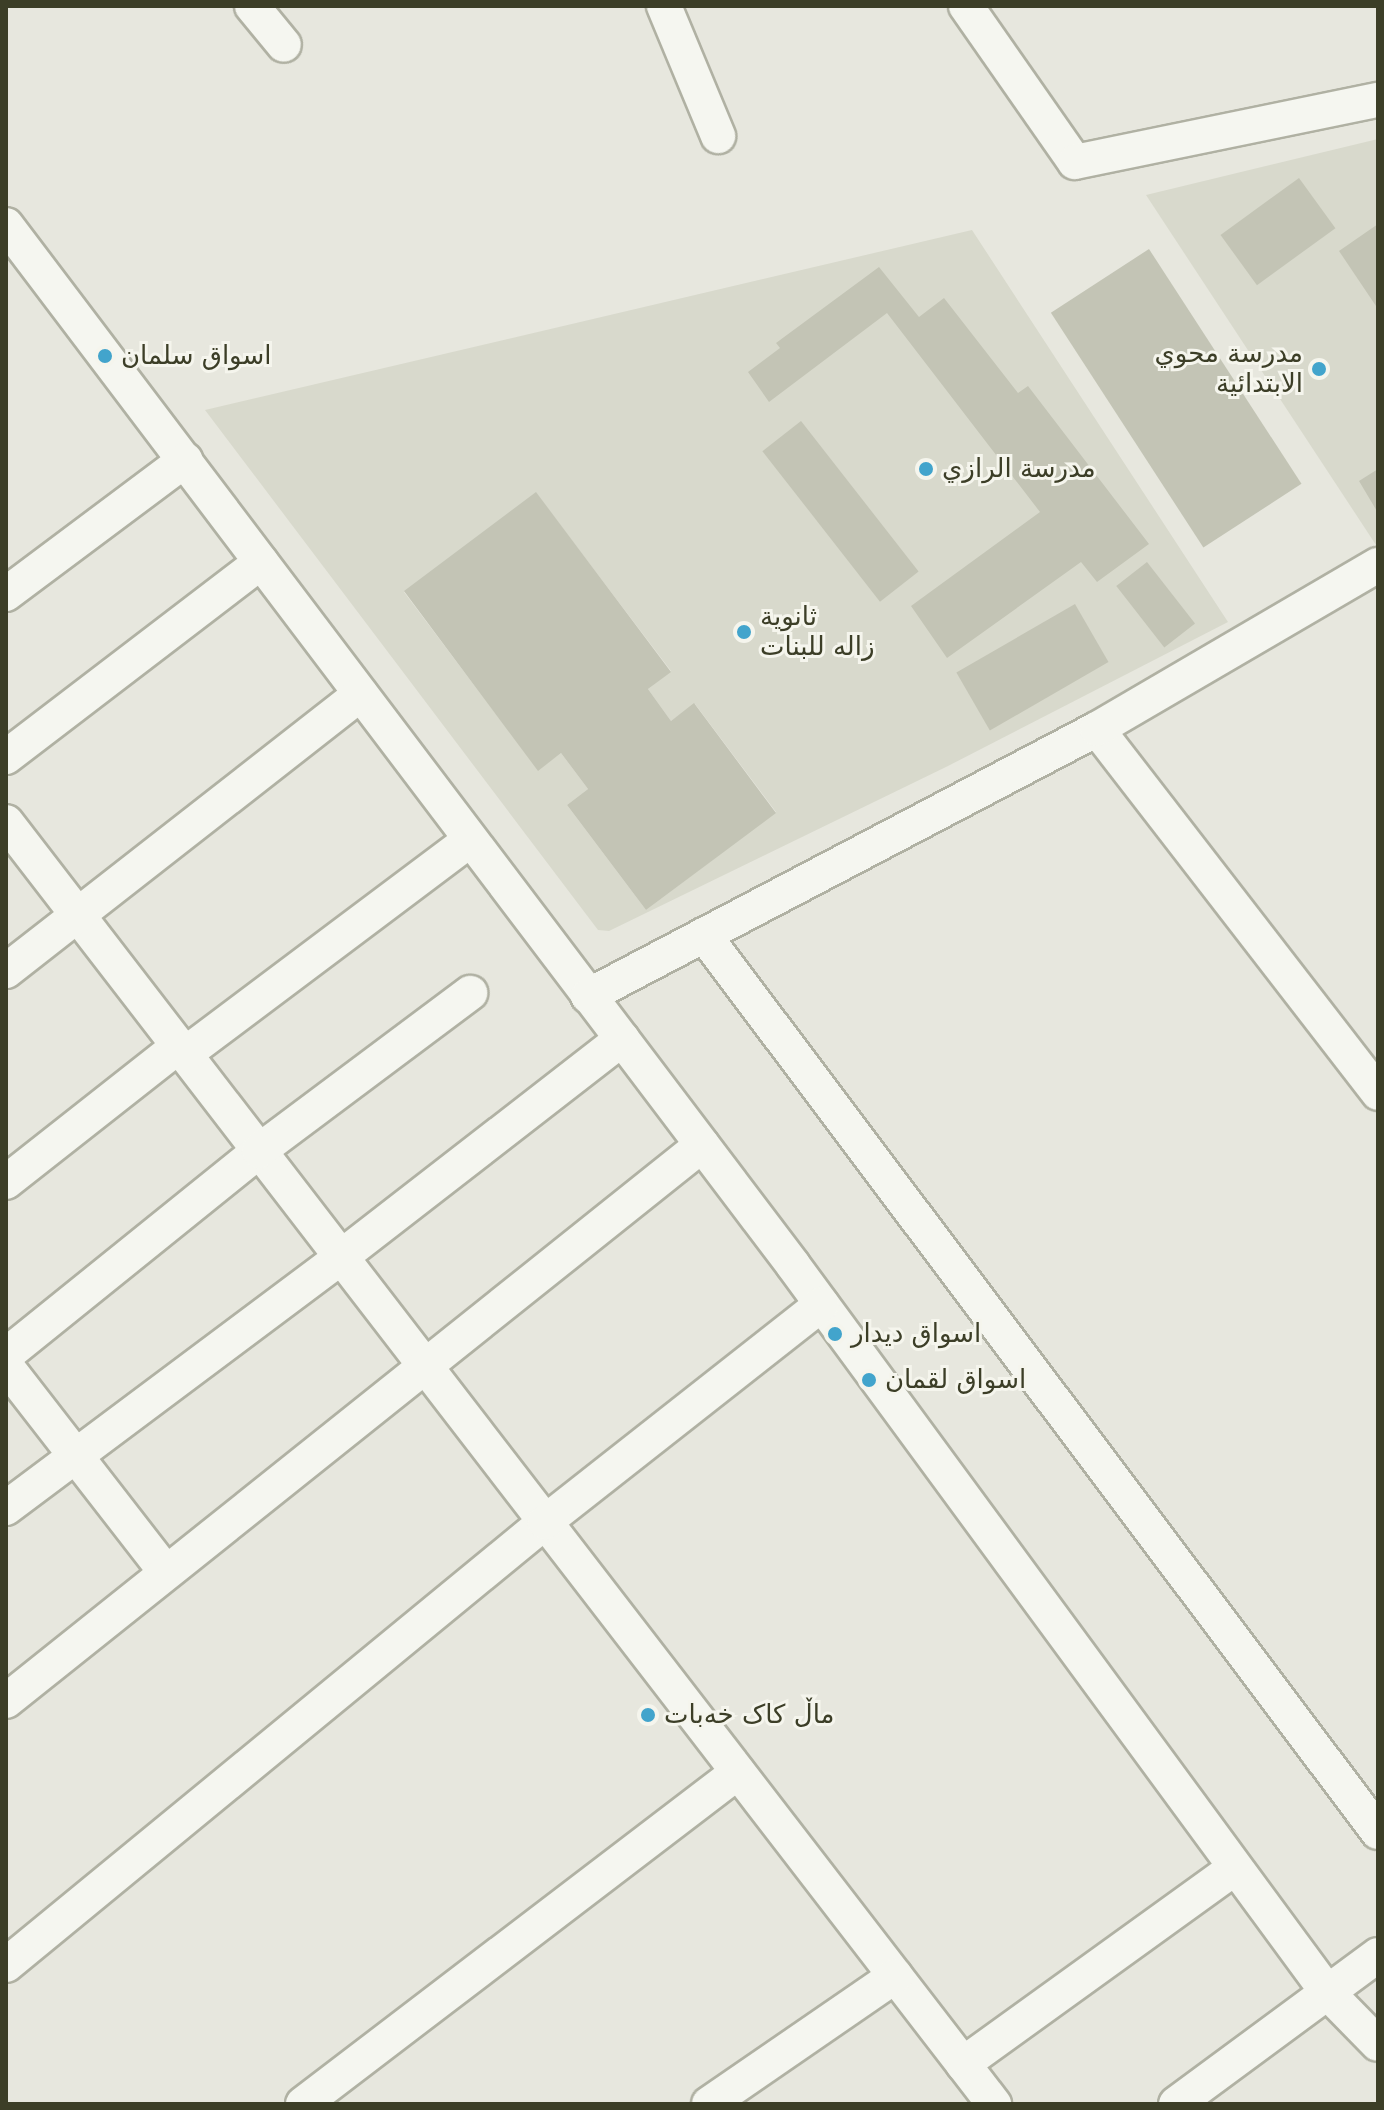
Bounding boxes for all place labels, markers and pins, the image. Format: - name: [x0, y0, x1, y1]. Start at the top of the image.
- place label: مدرسة محوي الابتدائية: [1154, 338, 1303, 400]
- place label: اسواق سلمان: [121, 340, 272, 372]
- marker: اسواق سلمان: [96, 347, 114, 365]
- marker: مدرسة محوي الابتدائية: [1310, 360, 1328, 378]
- place label: مدرسة الرازي: [942, 453, 1096, 485]
- marker: مدرسة الرازي: [917, 460, 935, 478]
- place label: ثانوية زاله للبنات: [760, 601, 875, 662]
- marker: ثانوية زاله للبنات: [735, 623, 753, 641]
- place label: اسواق ديدار: [851, 1318, 981, 1350]
- marker: اسواق ديدار: [826, 1325, 844, 1343]
- place label: اسواق لقمان: [885, 1364, 1026, 1396]
- marker: اسواق لقمان: [860, 1371, 878, 1389]
- place label: ماڵ کاک خەبات: [664, 1699, 834, 1731]
- marker: ماڵ کاک خەبات: [639, 1706, 657, 1724]

